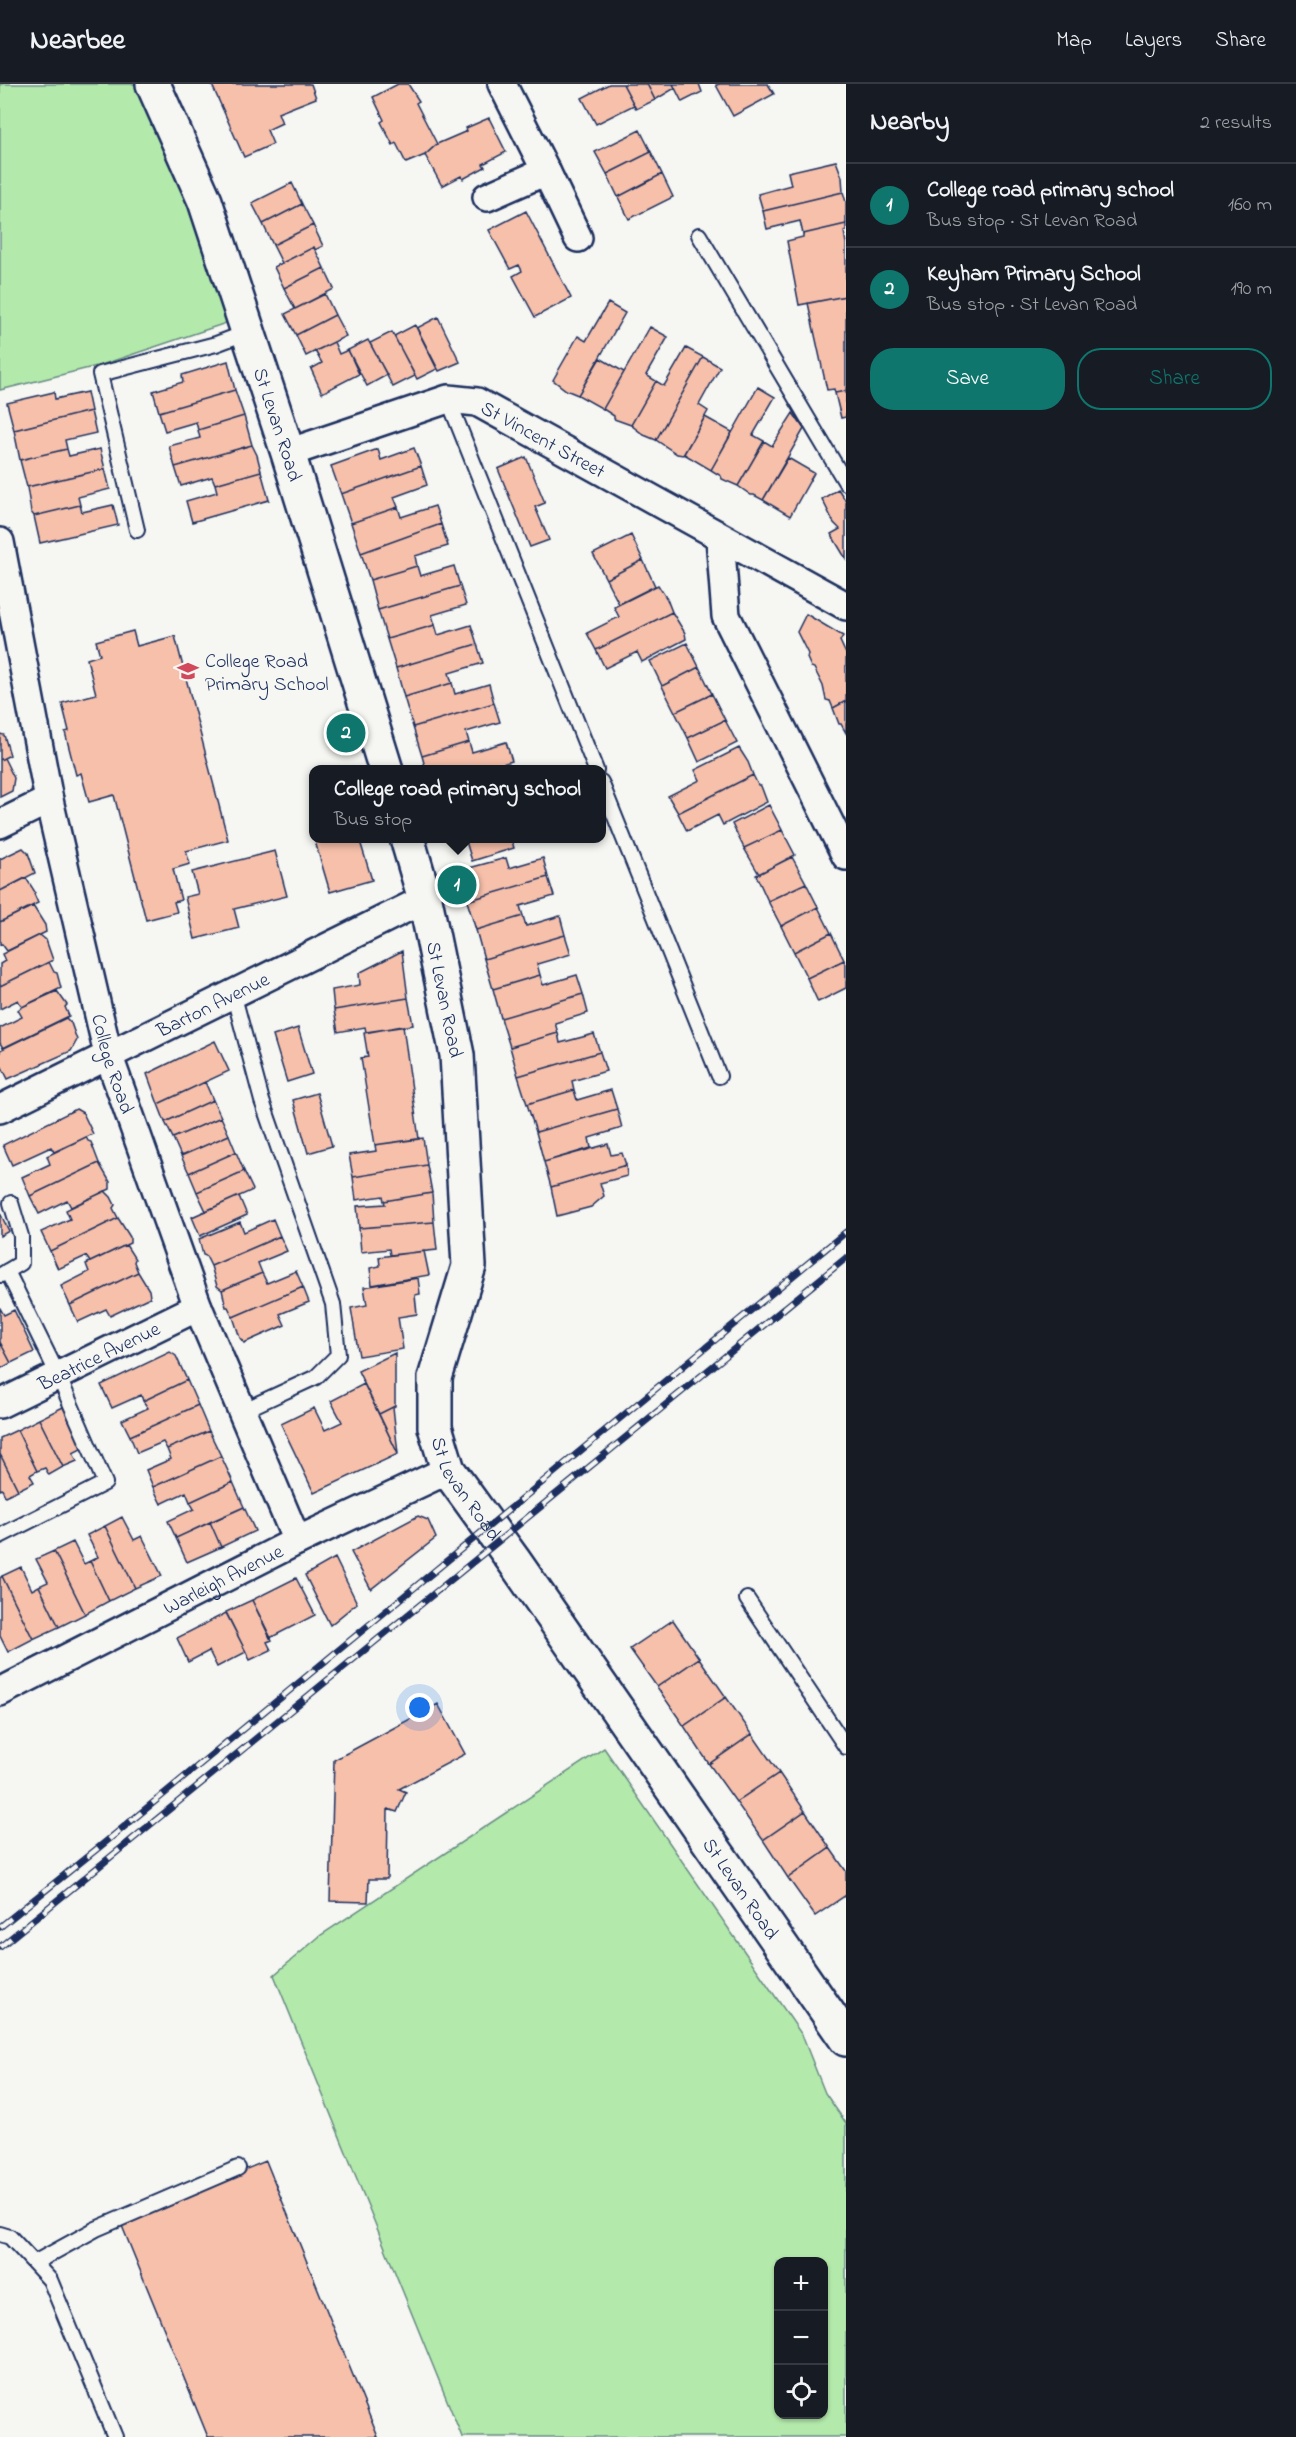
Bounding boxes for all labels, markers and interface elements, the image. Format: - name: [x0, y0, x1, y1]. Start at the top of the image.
- text: Nearbee: [30, 21, 125, 62]
- text: Map: [1056, 26, 1092, 56]
- text: Layers: [1125, 26, 1182, 56]
- text: Share: [1215, 26, 1266, 56]
- text: Nearby: [870, 104, 949, 142]
- text: 2 results: [1200, 109, 1272, 138]
- text: College road primary school: [927, 175, 1174, 207]
- text: 1: [886, 191, 893, 220]
- text: 160 m: [1228, 191, 1272, 220]
- text: Bus stop · St Levan Road: [927, 207, 1137, 236]
- text: Keyham Primary School: [927, 259, 1141, 291]
- text: 2: [885, 275, 894, 304]
- text: 190 m: [1230, 275, 1272, 304]
- text: Bus stop · St Levan Road: [927, 291, 1137, 320]
- button: Save: [870, 348, 1065, 410]
- button: Share: [1077, 348, 1272, 410]
- street label: St Levan Road: [244, 364, 308, 485]
- street label: St Vincent Street: [475, 395, 610, 487]
- place label: College Road Primary School: [205, 648, 329, 700]
- school or university icon: College Road Primary School: [176, 659, 200, 683]
- pin: 2: [326, 710, 366, 756]
- popup: [309, 765, 606, 843]
- text: College road primary school: [334, 774, 581, 806]
- text: Bus stop: [334, 806, 412, 835]
- pin: 1: [438, 862, 476, 908]
- street label: St Levan Road: [417, 939, 469, 1060]
- street label: Barton Avenue: [151, 966, 275, 1047]
- street label: College Road: [82, 1011, 140, 1118]
- street label: Beatrice Avenue: [33, 1316, 166, 1400]
- street label: St Levan Road: [422, 1434, 507, 1548]
- street label: Warleigh Avenue: [159, 1538, 289, 1624]
- your location: [405, 1693, 434, 1722]
- street label: St Levan Road: [694, 1833, 785, 1946]
- map controls: [774, 2257, 828, 2419]
- button: +: [774, 2257, 828, 2311]
- button: −: [774, 2311, 828, 2365]
- button: locate: [774, 2365, 828, 2419]

